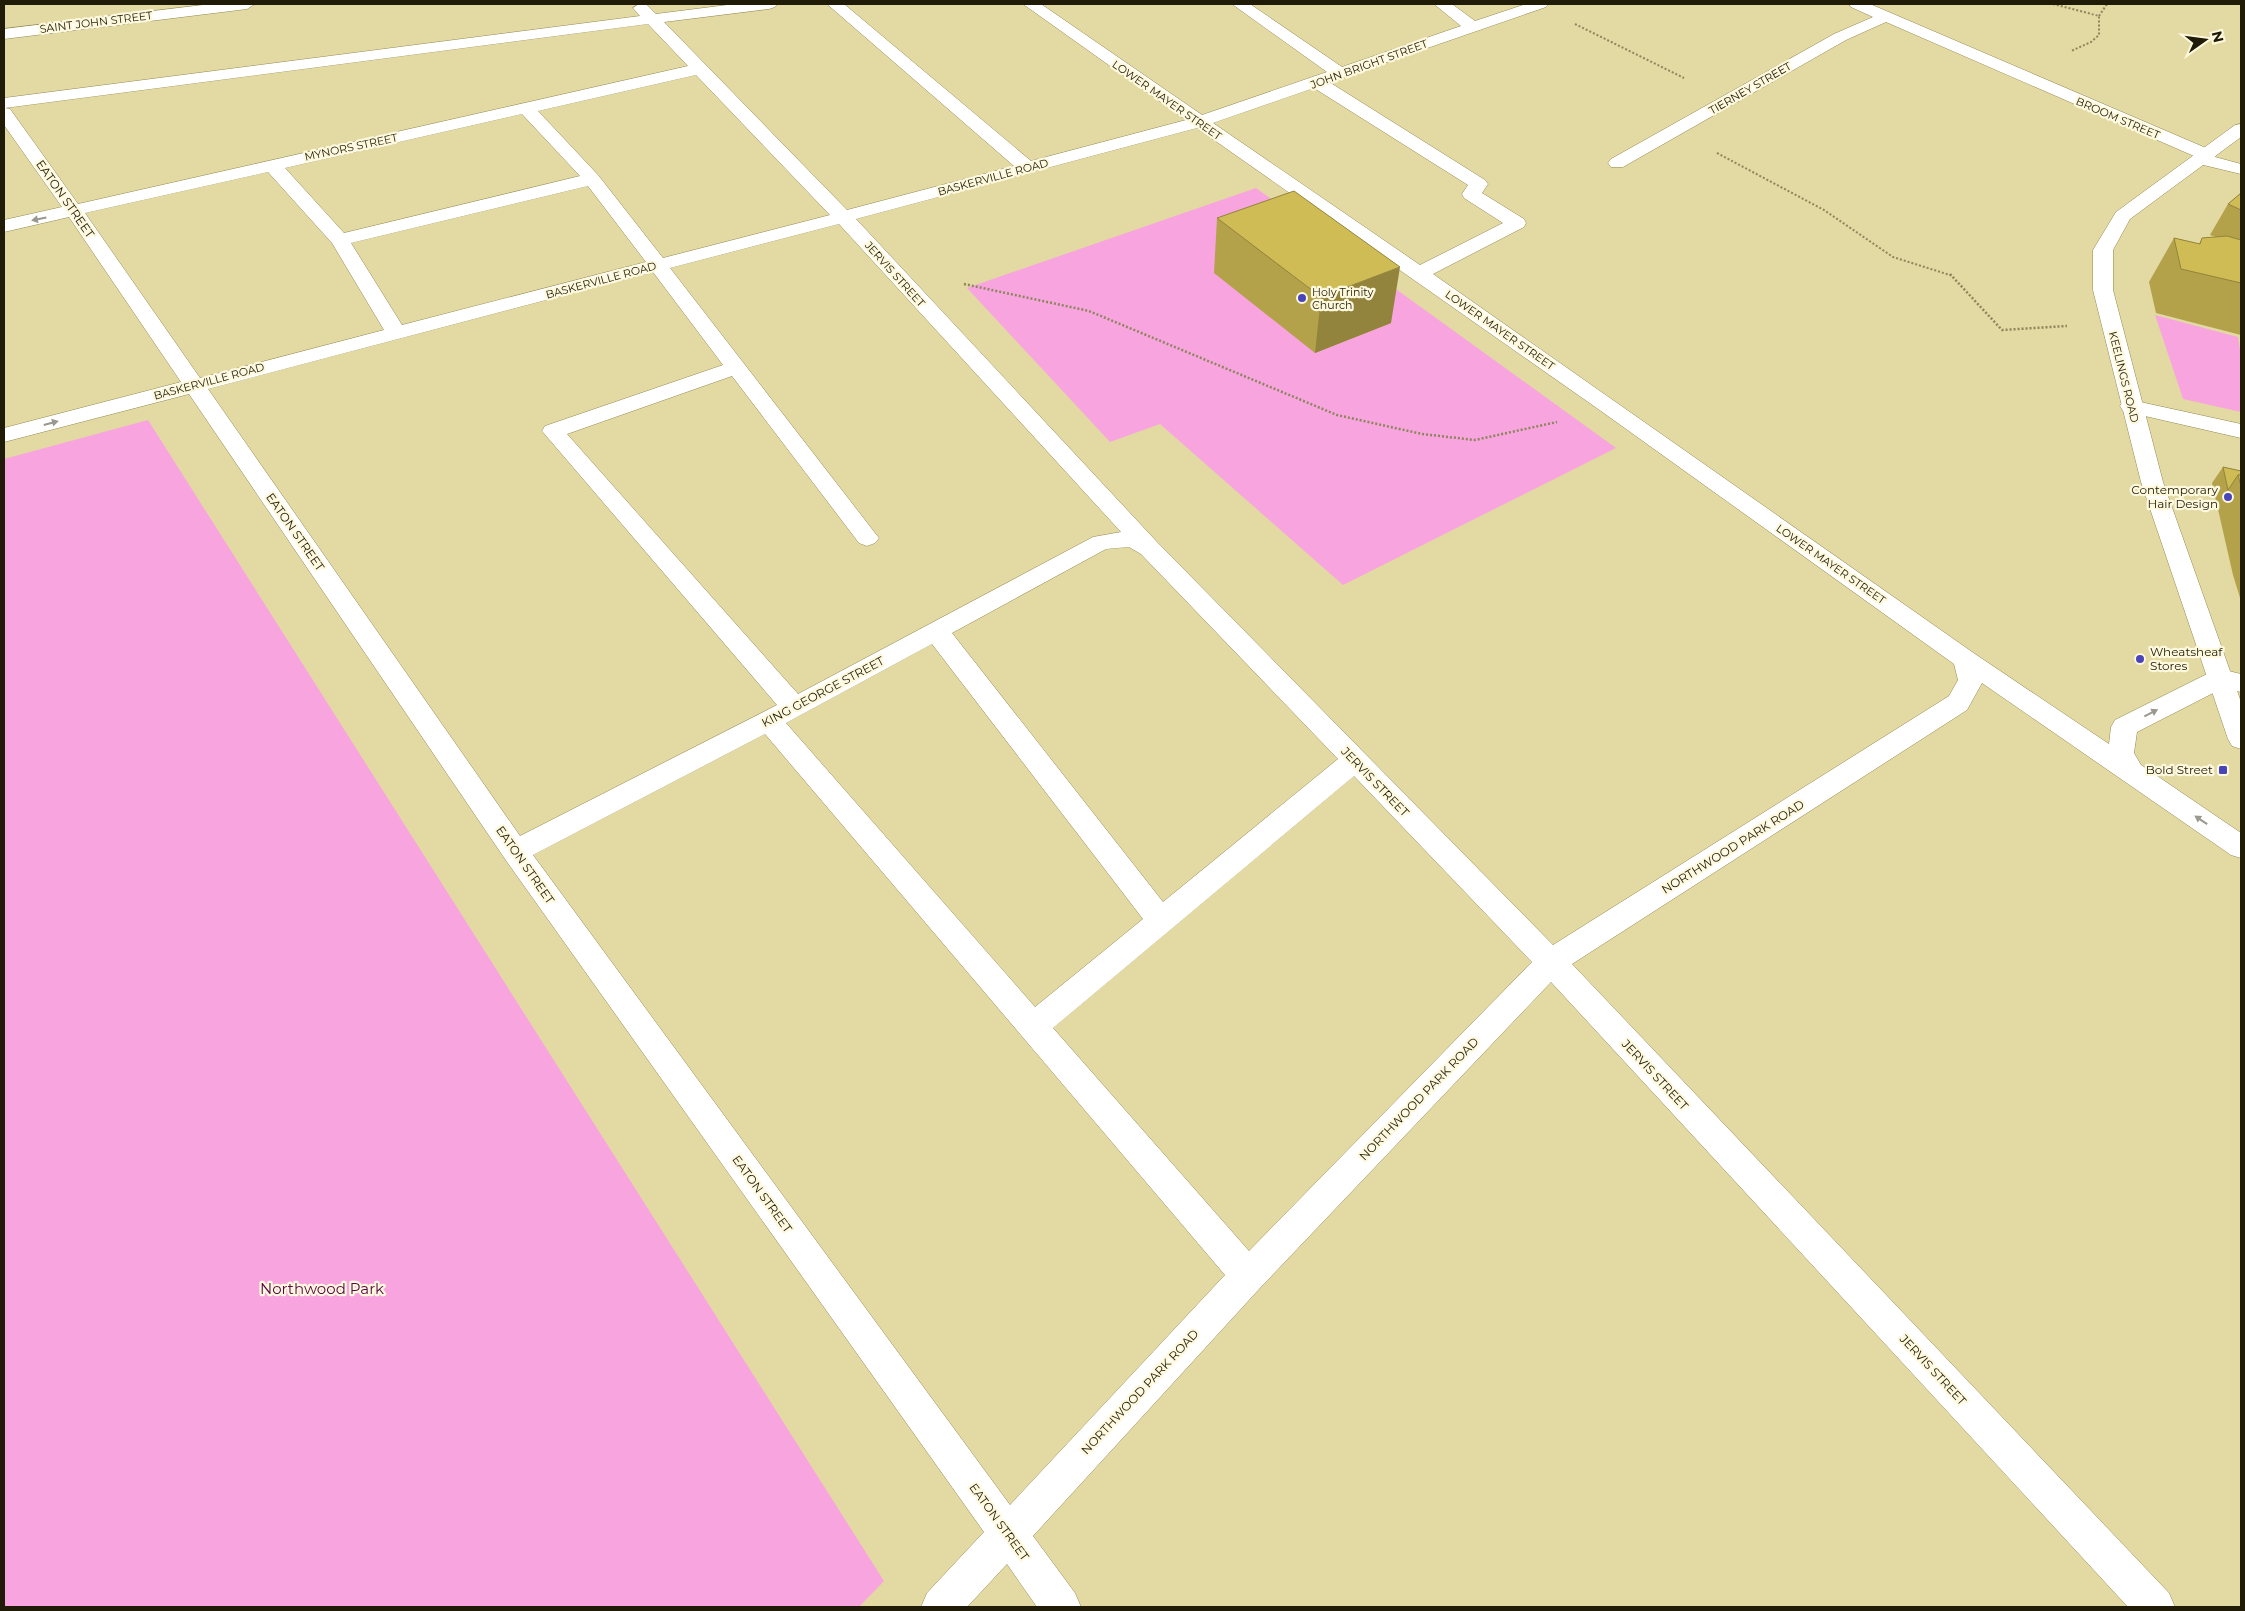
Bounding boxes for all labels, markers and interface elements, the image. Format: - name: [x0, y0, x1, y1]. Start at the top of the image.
- street label: SAINT JOHN STREET: [39, 8, 154, 36]
- north arrow: [2180, 15, 2230, 65]
- text: N: [2208, 29, 2228, 45]
- street label: JOHN BRIGHT STREET: [1308, 36, 1430, 92]
- street label: LOWER MAYER STREET: [1110, 57, 1225, 144]
- street label: TIERNEY STREET: [1706, 58, 1794, 117]
- street label: BROOM STREET: [2074, 94, 2163, 142]
- street label: MYNORS STREET: [303, 130, 400, 164]
- street label: BASKERVILLE ROAD: [936, 155, 1050, 199]
- street label: EATON STREET: [33, 157, 98, 241]
- one-way arrow: [32, 215, 47, 223]
- street label: JERVIS STREET: [861, 238, 929, 310]
- street label: BASKERVILLE ROAD: [544, 258, 658, 302]
- place label: Holy Trinity Church: [1312, 285, 1373, 312]
- street label: LOWER MAYER STREET: [1443, 287, 1558, 374]
- marker: Holy Trinity Church: [1296, 292, 1308, 304]
- street label: KEELINGS ROAD: [2106, 330, 2142, 424]
- street label: BASKERVILLE ROAD: [152, 359, 266, 403]
- one-way arrow: [43, 419, 58, 427]
- place label: Contemporary Hair Design: [2131, 482, 2218, 511]
- street label: EATON STREET: [263, 490, 328, 574]
- marker: Contemporary Hair Design: [2222, 491, 2234, 503]
- street label: LOWER MAYER STREET: [1774, 521, 1889, 608]
- place label: Wheatsheaf Stores: [2150, 644, 2223, 673]
- street label: KING GEORGE STREET: [759, 653, 887, 730]
- marker: Wheatsheaf Stores: [2134, 653, 2146, 665]
- one-way arrow: [2144, 709, 2158, 717]
- street label: JERVIS STREET: [1338, 743, 1412, 820]
- place label: Bold Street: [2146, 762, 2213, 777]
- marker: Bold Street: [2217, 764, 2229, 776]
- street label: NORTHWOOD PARK ROAD: [1659, 796, 1807, 897]
- one-way arrow: [2194, 815, 2208, 825]
- street label: EATON STREET: [493, 823, 558, 907]
- street label: NORTHWOOD PARK ROAD: [1356, 1034, 1482, 1163]
- street label: JERVIS STREET: [1618, 1036, 1692, 1113]
- street label: EATON STREET: [729, 1152, 795, 1235]
- park label: Northwood Park: [260, 1279, 384, 1298]
- street label: NORTHWOOD PARK ROAD: [1078, 1326, 1202, 1457]
- street label: JERVIS STREET: [1896, 1331, 1970, 1408]
- street label: EATON STREET: [966, 1480, 1032, 1563]

